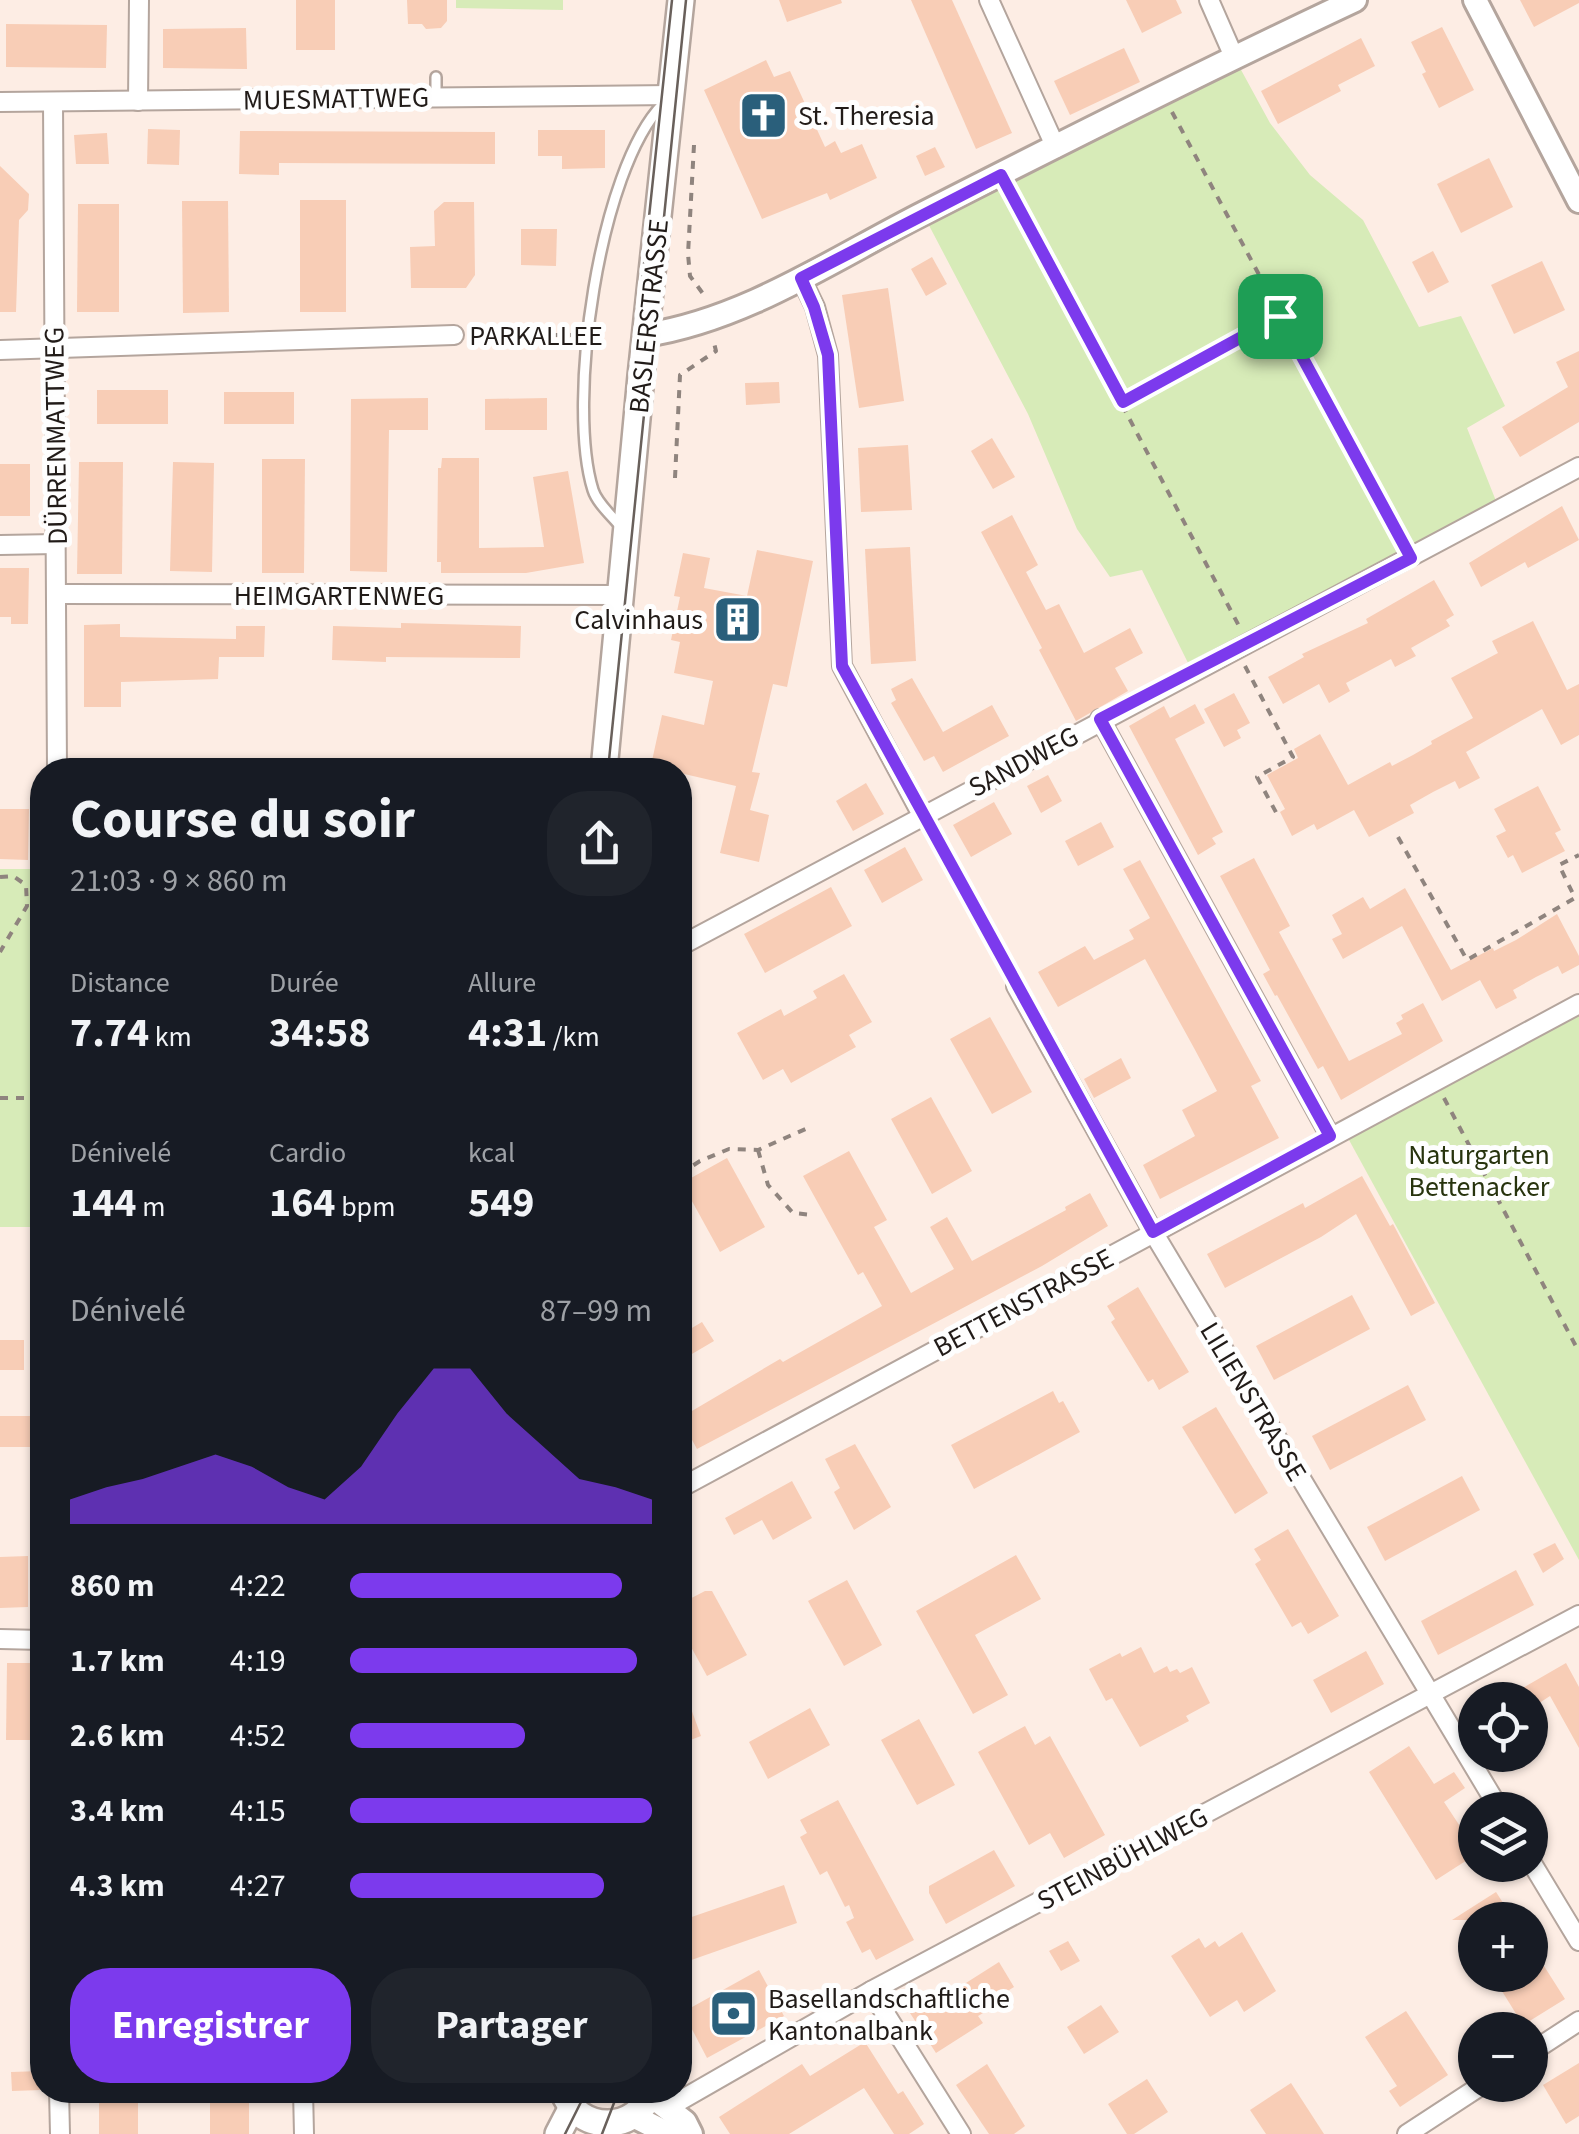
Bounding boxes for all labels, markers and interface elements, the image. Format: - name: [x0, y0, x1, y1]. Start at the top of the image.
- street label: MUESMATTWEG: [243, 77, 429, 121]
- church icon: St. Theresia: [737, 89, 789, 141]
- place label: St. Theresia: [798, 96, 935, 136]
- street label: BASLERSTRASSE: [619, 217, 679, 415]
- pin: [1238, 274, 1323, 359]
- icon: arrive: [1253, 289, 1308, 344]
- street label: PARKALLEE: [469, 316, 603, 356]
- street label: DÜRRENMATTWEG: [34, 327, 78, 545]
- street label: HEIMGARTENWEG: [234, 576, 444, 616]
- building icon: Calvinhaus: [712, 593, 764, 645]
- place label: Calvinhaus: [574, 600, 703, 640]
- street label: SANDWEG: [961, 716, 1086, 808]
- text: Course du soir: [70, 781, 415, 859]
- button: share: [547, 791, 652, 896]
- text: 21:03 · 9 × 860 m: [70, 858, 288, 904]
- text: Distance: [70, 963, 170, 1003]
- text: Durée: [269, 963, 339, 1003]
- text: Allure: [468, 963, 536, 1003]
- text: 7.74: [70, 1003, 149, 1063]
- text: 34:58: [269, 1003, 370, 1063]
- text: 4:31: [468, 1003, 547, 1063]
- text: km: [149, 1017, 192, 1057]
- text: /km: [547, 1017, 600, 1057]
- text: Dénivelé: [70, 1133, 171, 1173]
- text: Cardio: [269, 1133, 346, 1173]
- text: kcal: [468, 1133, 515, 1173]
- park label: Naturgarten Bettenacker: [1408, 1135, 1550, 1207]
- text: 144: [70, 1173, 137, 1233]
- text: 164: [269, 1173, 336, 1233]
- text: 549: [468, 1173, 535, 1233]
- text: m: [137, 1187, 165, 1227]
- text: bpm: [336, 1187, 395, 1227]
- street label: BETTENSTRASSE: [926, 1239, 1121, 1367]
- text: Dénivelé: [70, 1288, 186, 1334]
- text: 87–99 m: [540, 1288, 652, 1334]
- street label: LILIENSTRASSE: [1190, 1314, 1317, 1489]
- text: 860 m: [70, 1563, 155, 1609]
- text: 4:22: [230, 1563, 286, 1609]
- text: 1.7 km: [70, 1638, 165, 1684]
- text: 4:19: [230, 1638, 286, 1684]
- map controls: [1458, 1682, 1548, 2102]
- button: locate: [1458, 1682, 1548, 1772]
- text: 2.6 km: [70, 1713, 165, 1759]
- text: 4:52: [230, 1713, 286, 1759]
- text: 3.4 km: [70, 1788, 165, 1834]
- text: 4:15: [230, 1788, 286, 1834]
- button: layers: [1458, 1792, 1548, 1882]
- street label: STEINBÜHLWEG: [1030, 1797, 1215, 1921]
- text: 4.3 km: [70, 1863, 165, 1909]
- text: 4:27: [230, 1863, 286, 1909]
- button: +: [1458, 1902, 1548, 1992]
- button: Enregistrer: [70, 1968, 351, 2083]
- button: Partager: [371, 1968, 652, 2083]
- place label: Basellandschaftliche Kantonalbank: [768, 1979, 1010, 2051]
- bank icon: Basellandschaftliche Kantonalbank: [707, 1988, 759, 2040]
- button: −: [1458, 2012, 1548, 2102]

